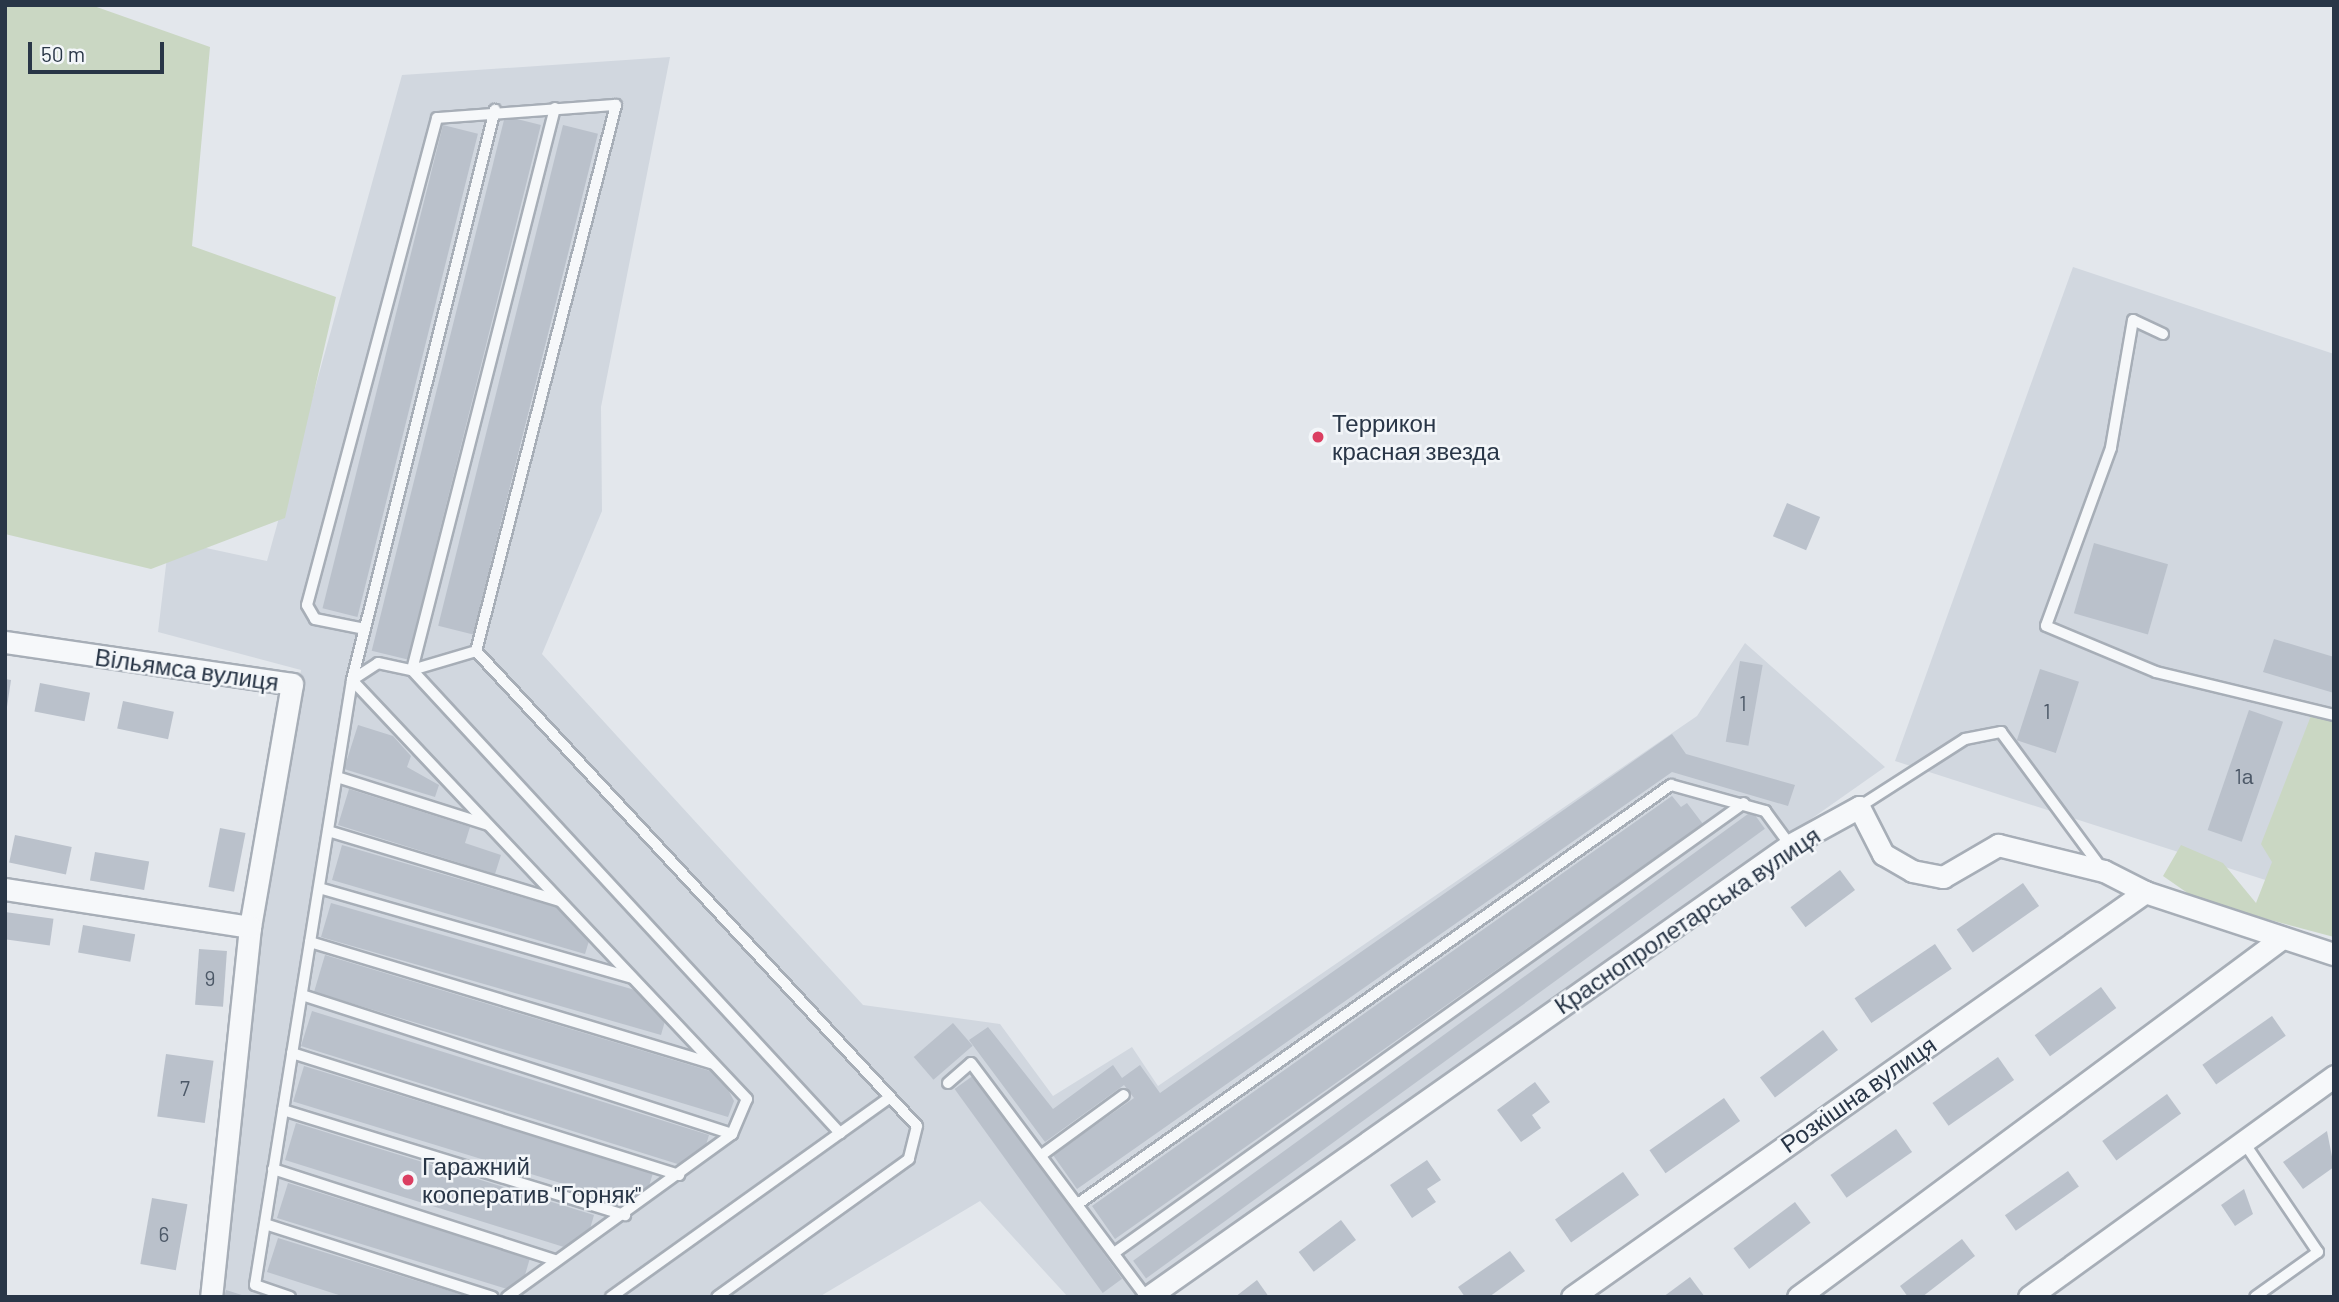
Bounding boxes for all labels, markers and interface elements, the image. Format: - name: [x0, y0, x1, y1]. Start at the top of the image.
- scale bar: [32, 28, 168, 72]
- text: 50 m: [41, 41, 85, 66]
- place label: Террикон красная звезда: [1332, 409, 1500, 465]
- marker: Террикон красная звезда: [1310, 429, 1326, 445]
- street label: Вільямса вулиця: [93, 642, 281, 696]
- house number: 1: [1739, 690, 1747, 716]
- house number: 1: [2043, 698, 2051, 724]
- house number: 1а: [2234, 763, 2254, 789]
- street label: Краснопролетарська вулиця: [1549, 820, 1825, 1020]
- house number: 9: [205, 965, 215, 991]
- street label: Розкішна вулиця: [1775, 1030, 1941, 1158]
- house number: 7: [180, 1075, 190, 1101]
- place label: Гаражний кооператив "Горняк": [422, 1152, 641, 1208]
- marker: Гаражний кооператив "Горняк": [400, 1172, 416, 1188]
- house number: 6: [159, 1221, 169, 1247]

